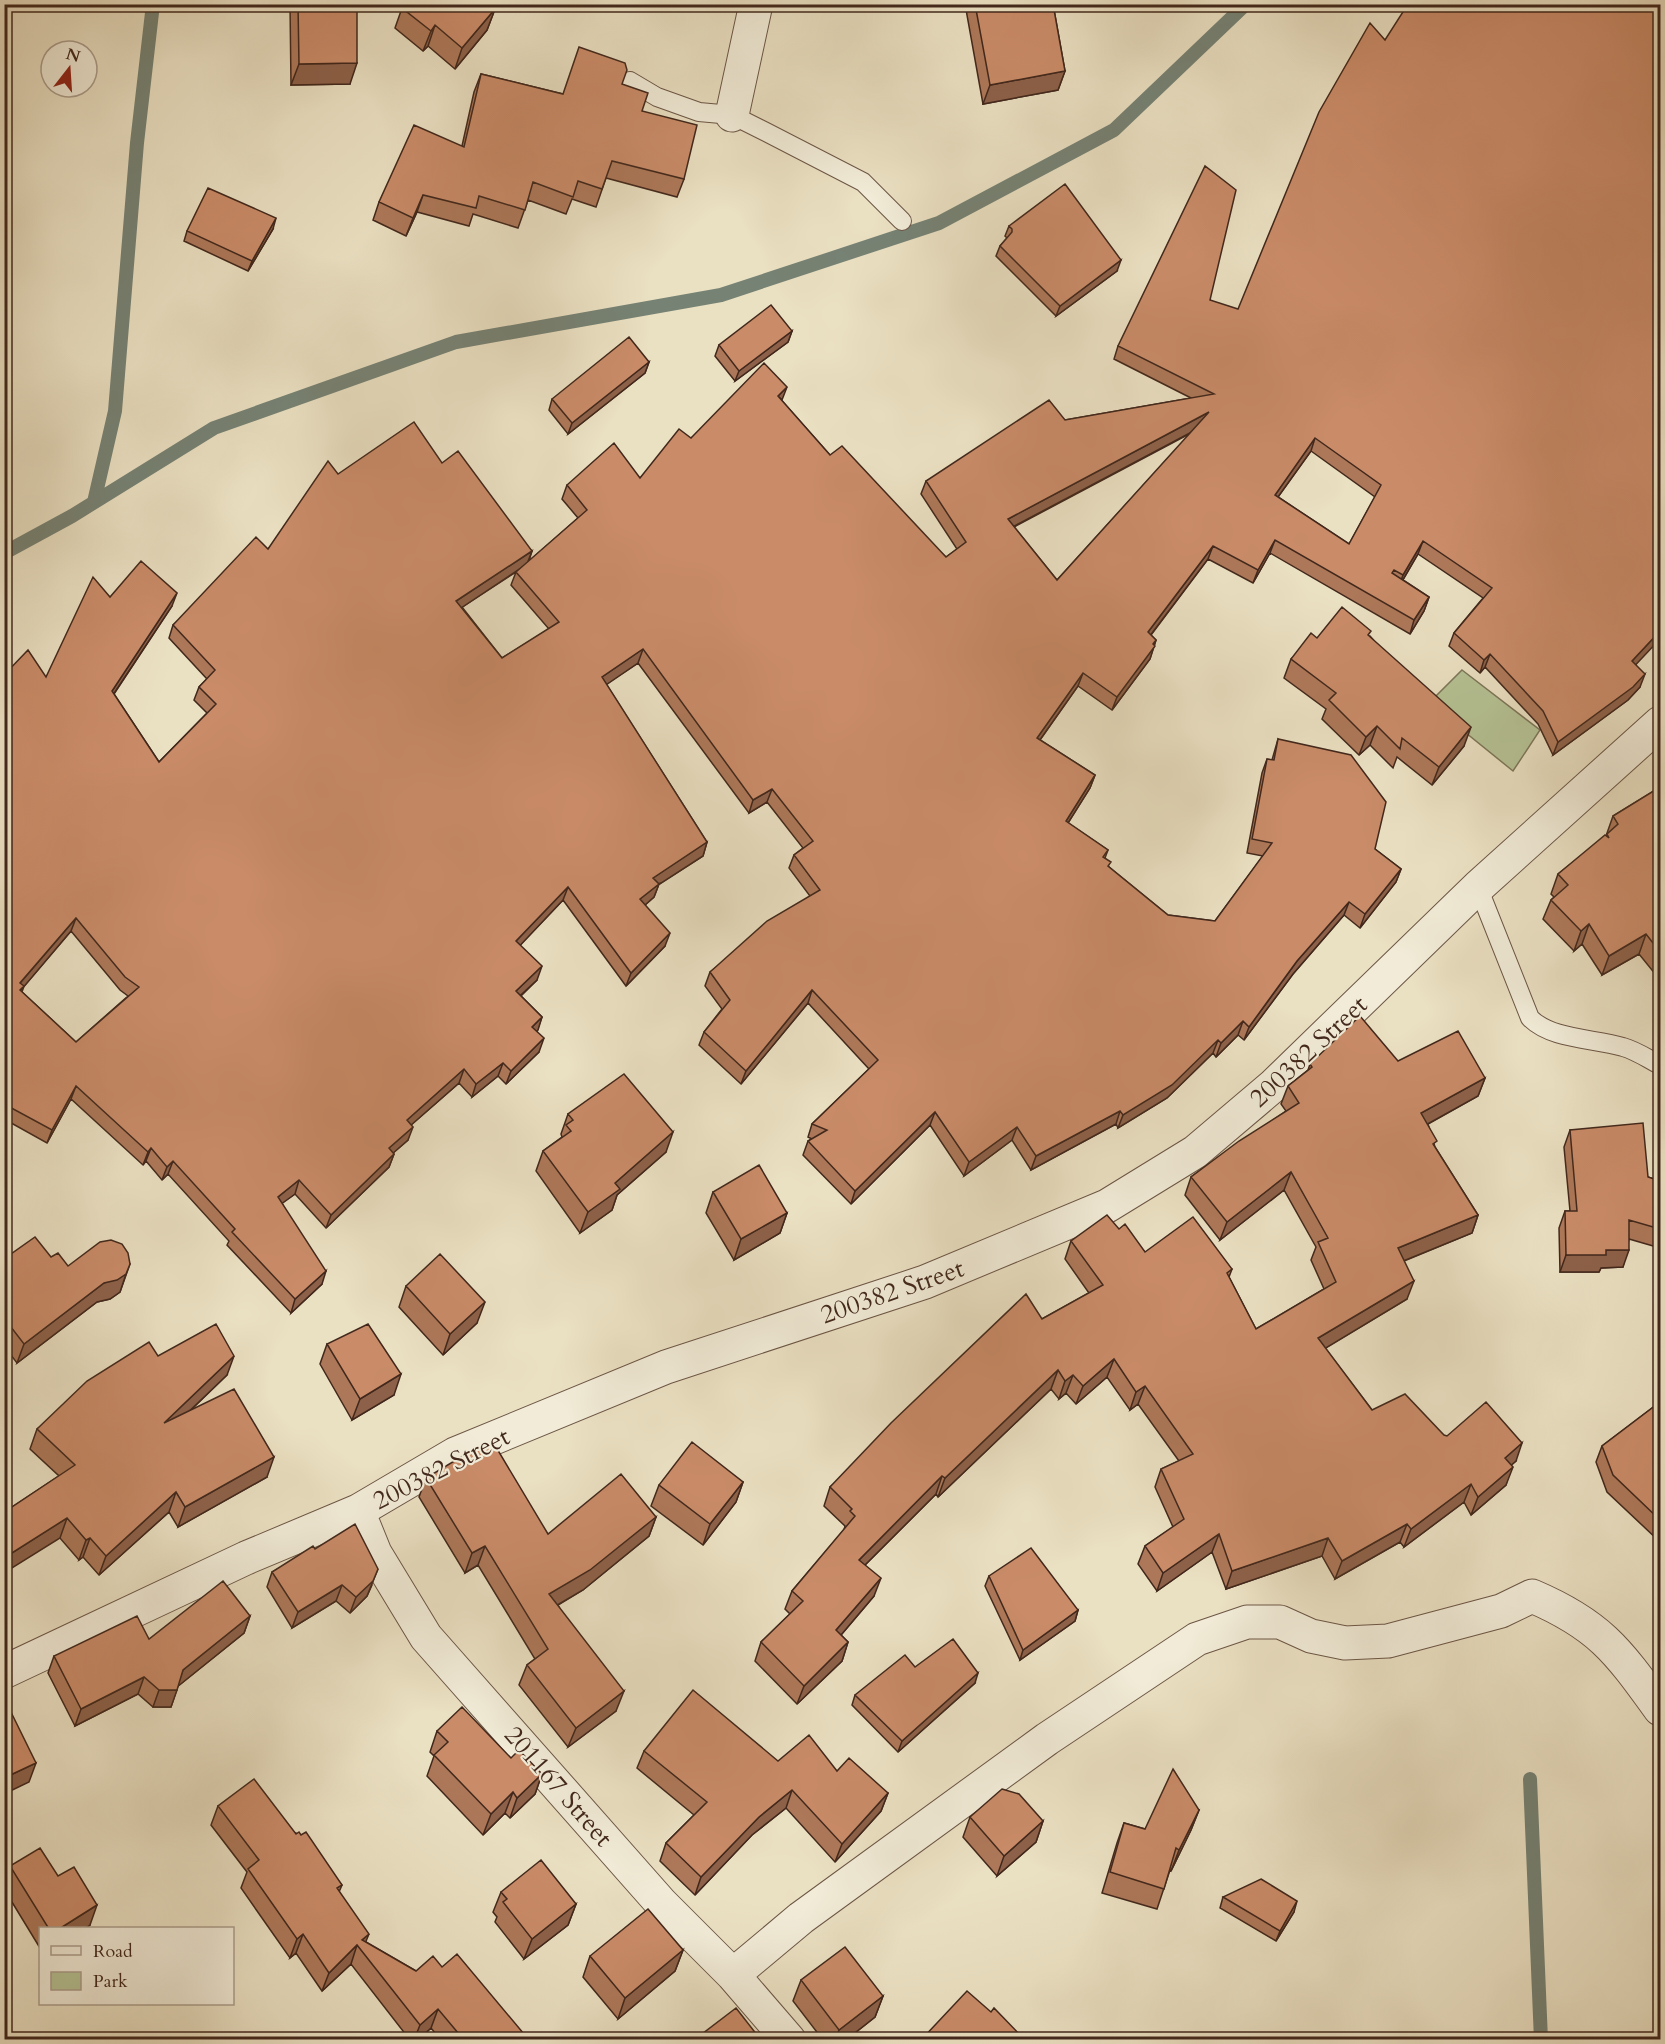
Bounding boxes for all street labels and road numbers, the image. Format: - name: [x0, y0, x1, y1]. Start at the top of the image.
- street label: 200382 Street: [1242, 988, 1375, 1115]
- street label: 200382 Street: [816, 1251, 969, 1332]
- street label: 200382 Street: [367, 1419, 516, 1518]
- street label: 201167 Street: [496, 1718, 621, 1854]

